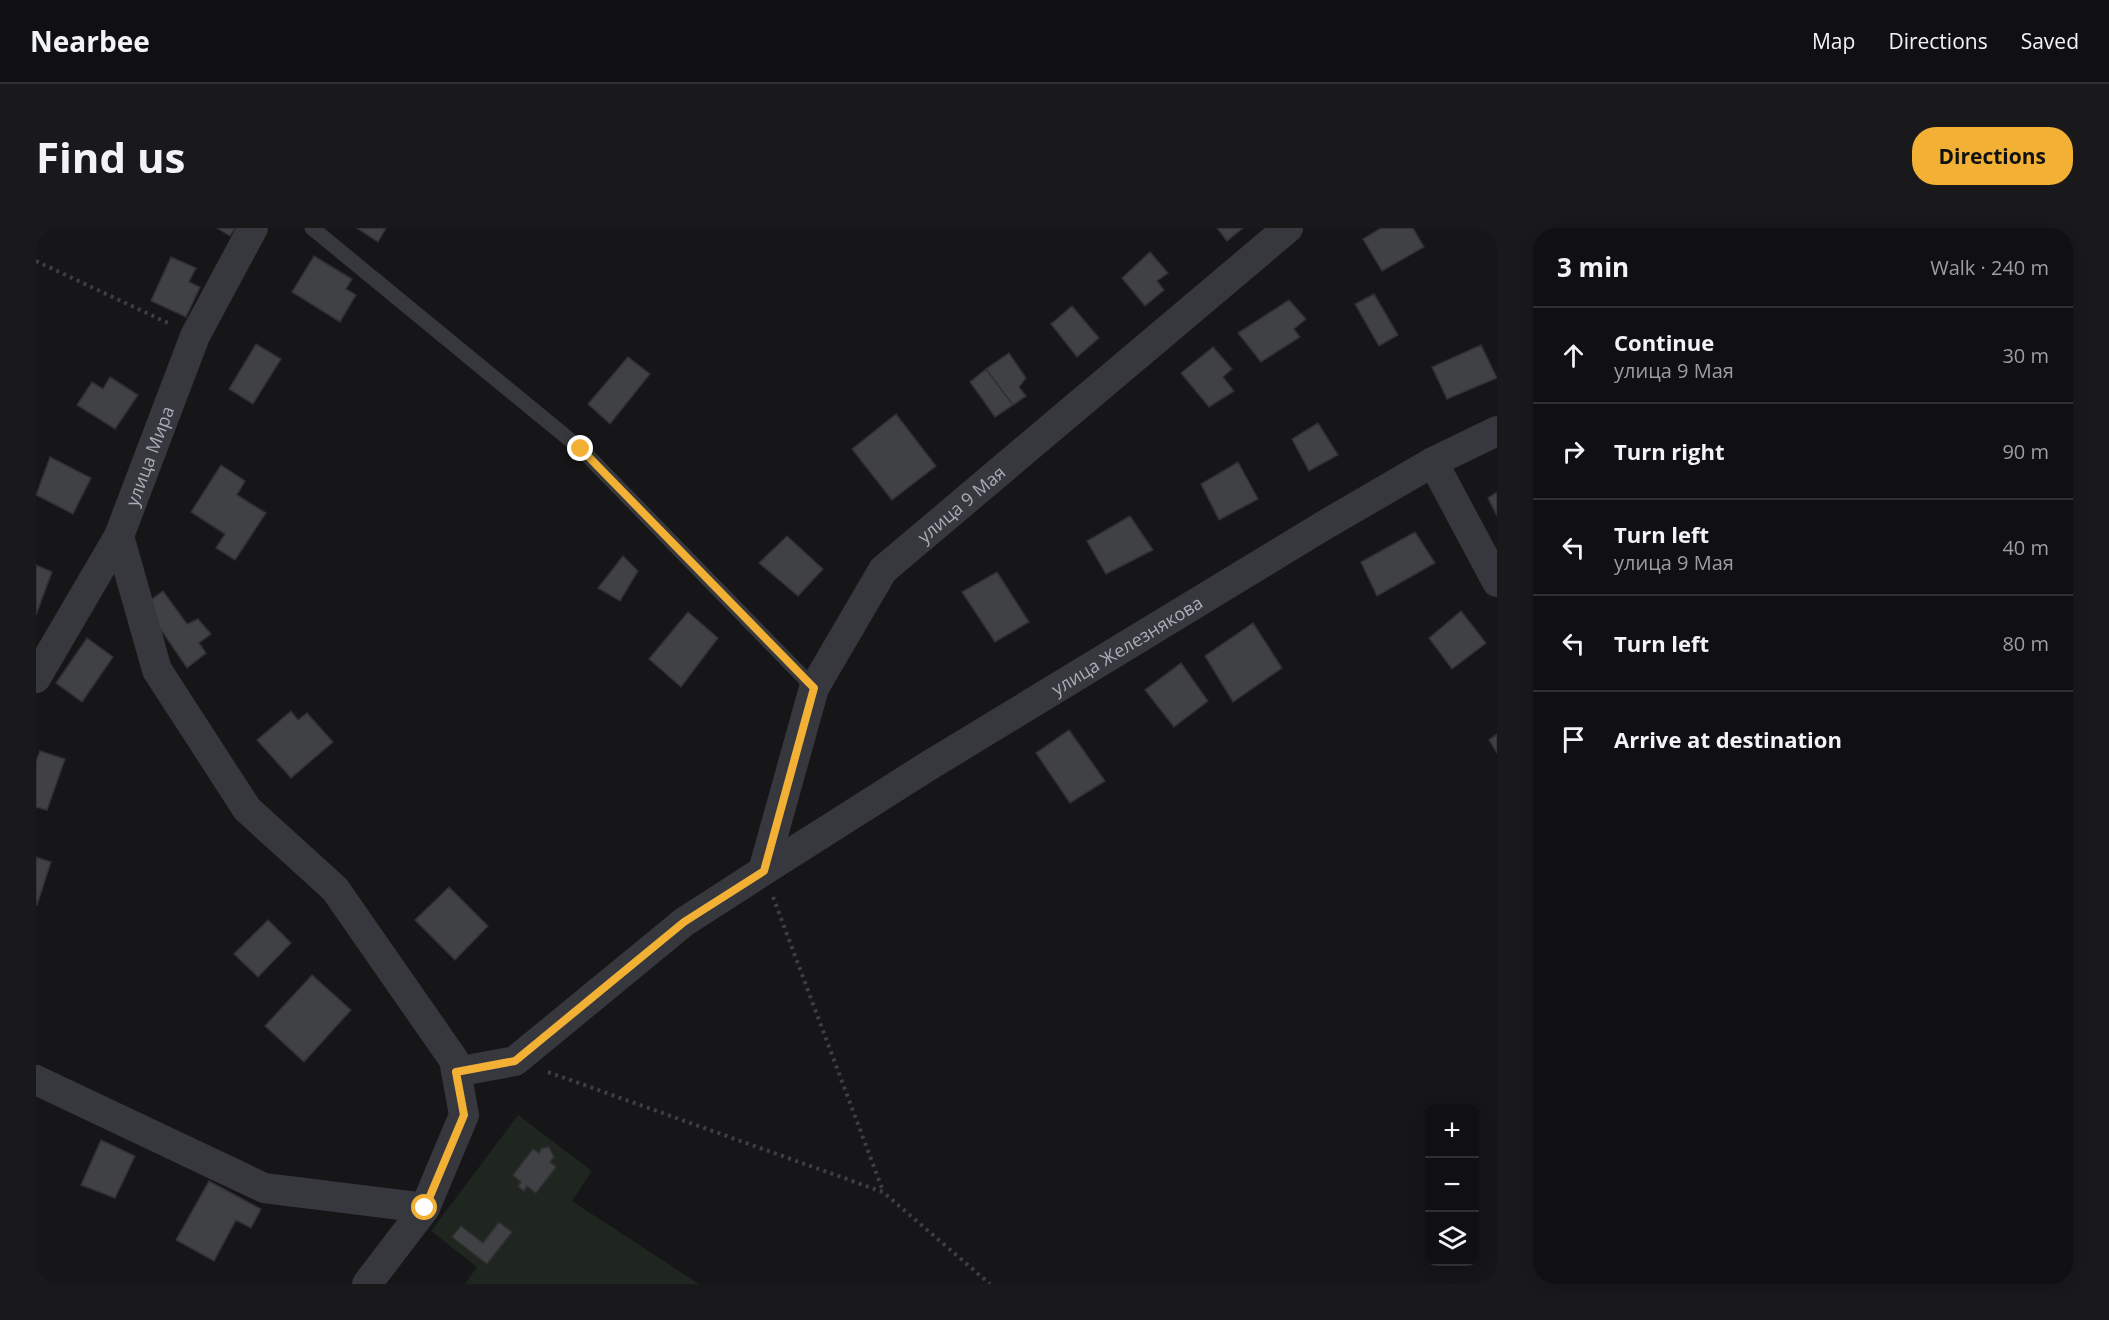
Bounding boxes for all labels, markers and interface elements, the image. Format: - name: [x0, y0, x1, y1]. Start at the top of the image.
- text: Nearbee: [30, 22, 150, 60]
- text: Map: [1812, 27, 1855, 55]
- text: Directions: [1888, 27, 1988, 55]
- text: Saved: [2021, 27, 2079, 55]
- button: Directions: [1912, 127, 2073, 185]
- text: Find us: [36, 128, 185, 185]
- text: 3 min: [1557, 249, 1629, 285]
- text: Walk · 240 m: [1930, 254, 2049, 281]
- text: Continue: [1614, 327, 1714, 357]
- icon: ahead: [1557, 339, 1590, 372]
- text: 30 m: [2002, 342, 2049, 369]
- text: улица 9 Мая: [1614, 357, 1734, 384]
- street label: улица Мира: [119, 402, 179, 510]
- route end: [567, 435, 593, 461]
- icon: right: [1557, 435, 1590, 468]
- text: Turn right: [1614, 436, 1725, 466]
- text: 90 m: [2002, 438, 2049, 465]
- street label: улица 9 Мая: [912, 460, 1010, 548]
- text: Turn left: [1614, 519, 1709, 549]
- icon: left: [1557, 531, 1590, 564]
- text: 40 m: [2002, 534, 2049, 561]
- text: улица 9 Мая: [1614, 549, 1734, 576]
- street label: улица Железнякова: [1047, 590, 1207, 701]
- icon: left: [1557, 627, 1590, 660]
- text: Turn left: [1614, 628, 1709, 658]
- text: 80 m: [2002, 630, 2049, 657]
- icon: arrive: [1557, 723, 1590, 756]
- text: Arrive at destination: [1614, 724, 1842, 754]
- map controls: [1425, 1104, 1479, 1266]
- button: +: [1425, 1104, 1479, 1158]
- button: −: [1425, 1158, 1479, 1212]
- route start: [411, 1194, 437, 1220]
- button: layers: [1425, 1212, 1479, 1266]

